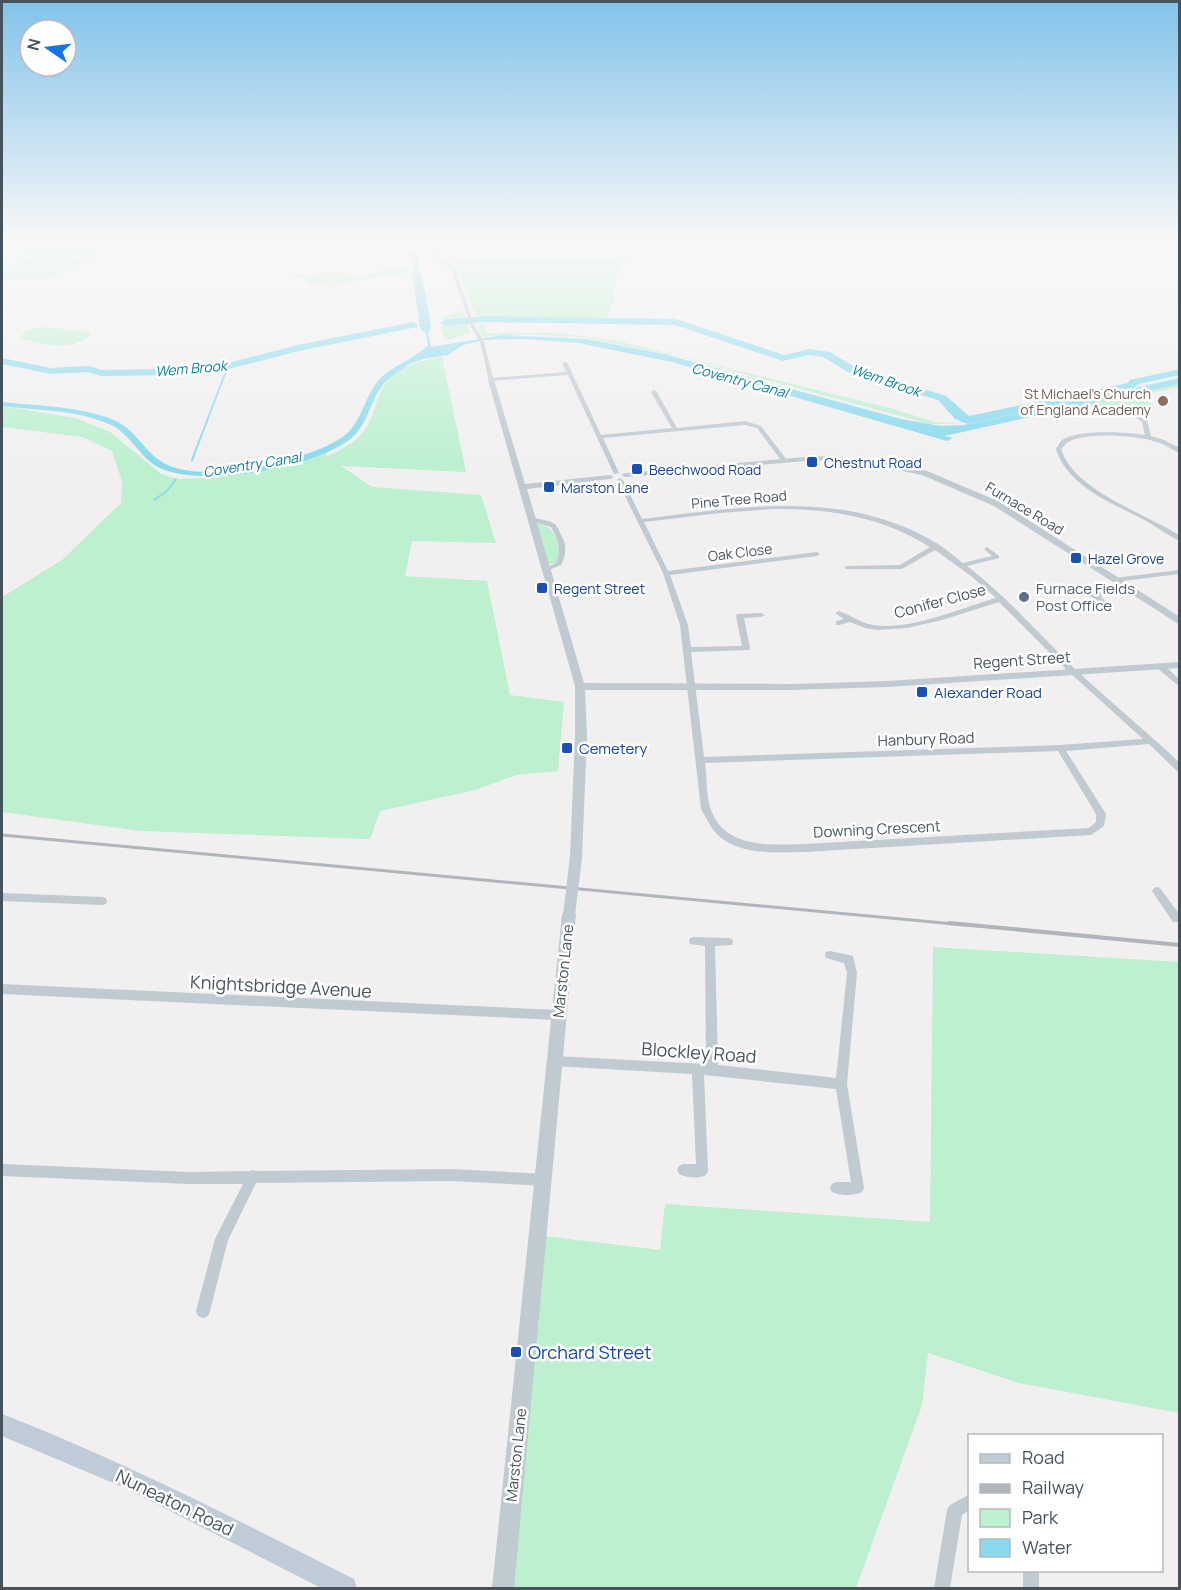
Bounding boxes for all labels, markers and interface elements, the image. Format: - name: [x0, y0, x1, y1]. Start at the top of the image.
- north arrow: [18, 18, 78, 78]
- text: N: [21, 36, 46, 53]
- water label: Wem Brook: [154, 355, 230, 381]
- water label: Coventry Canal: [690, 358, 792, 402]
- water label: Wem Brook: [849, 359, 925, 401]
- place label: St Michael's Church of England Academy: [1020, 384, 1152, 419]
- marker: St Michael's Church of England Academy: [1156, 394, 1170, 408]
- water label: Coventry Canal: [202, 447, 304, 481]
- place label: Chestnut Road: [824, 453, 922, 472]
- marker: Chestnut Road: [805, 455, 819, 469]
- place label: Beechwood Road: [649, 460, 761, 479]
- marker: Beechwood Road: [630, 462, 644, 476]
- street label: Furnace Road: [982, 477, 1068, 539]
- place label: Marston Lane: [561, 478, 649, 497]
- marker: Marston Lane: [542, 480, 556, 494]
- street label: Pine Tree Road: [690, 485, 788, 513]
- street label: Oak Close: [707, 539, 773, 565]
- place label: Hazel Grove: [1088, 549, 1164, 568]
- marker: Hazel Grove: [1069, 551, 1083, 565]
- place label: Furnace Fields Post Office: [1036, 578, 1135, 616]
- place label: Regent Street: [554, 579, 646, 598]
- street label: Conifer Close: [892, 579, 988, 623]
- marker: Regent Street: [535, 581, 549, 595]
- marker: Furnace Fields Post Office: [1017, 590, 1031, 604]
- street label: Regent Street: [973, 646, 1071, 674]
- place label: Alexander Road: [934, 682, 1042, 703]
- marker: Alexander Road: [915, 685, 929, 699]
- street label: Hanbury Road: [877, 727, 975, 751]
- place label: Cemetery: [579, 738, 647, 759]
- marker: Cemetery: [560, 741, 574, 755]
- street label: Downing Crescent: [813, 815, 941, 843]
- street label: Marston Lane: [548, 923, 578, 1019]
- street label: Knightsbridge Avenue: [189, 969, 373, 1003]
- street label: Blockley Road: [641, 1036, 757, 1068]
- place label: Orchard Street: [528, 1340, 651, 1364]
- marker: Orchard Street: [509, 1345, 523, 1359]
- street label: Marston Lane: [501, 1407, 531, 1503]
- legend: [968, 1434, 1163, 1572]
- text: Road: [1022, 1445, 1065, 1469]
- street label: Nuneaton Road: [112, 1463, 238, 1541]
- text: Railway: [1022, 1475, 1084, 1499]
- text: Park: [1022, 1505, 1059, 1529]
- text: Water: [1022, 1535, 1072, 1559]

